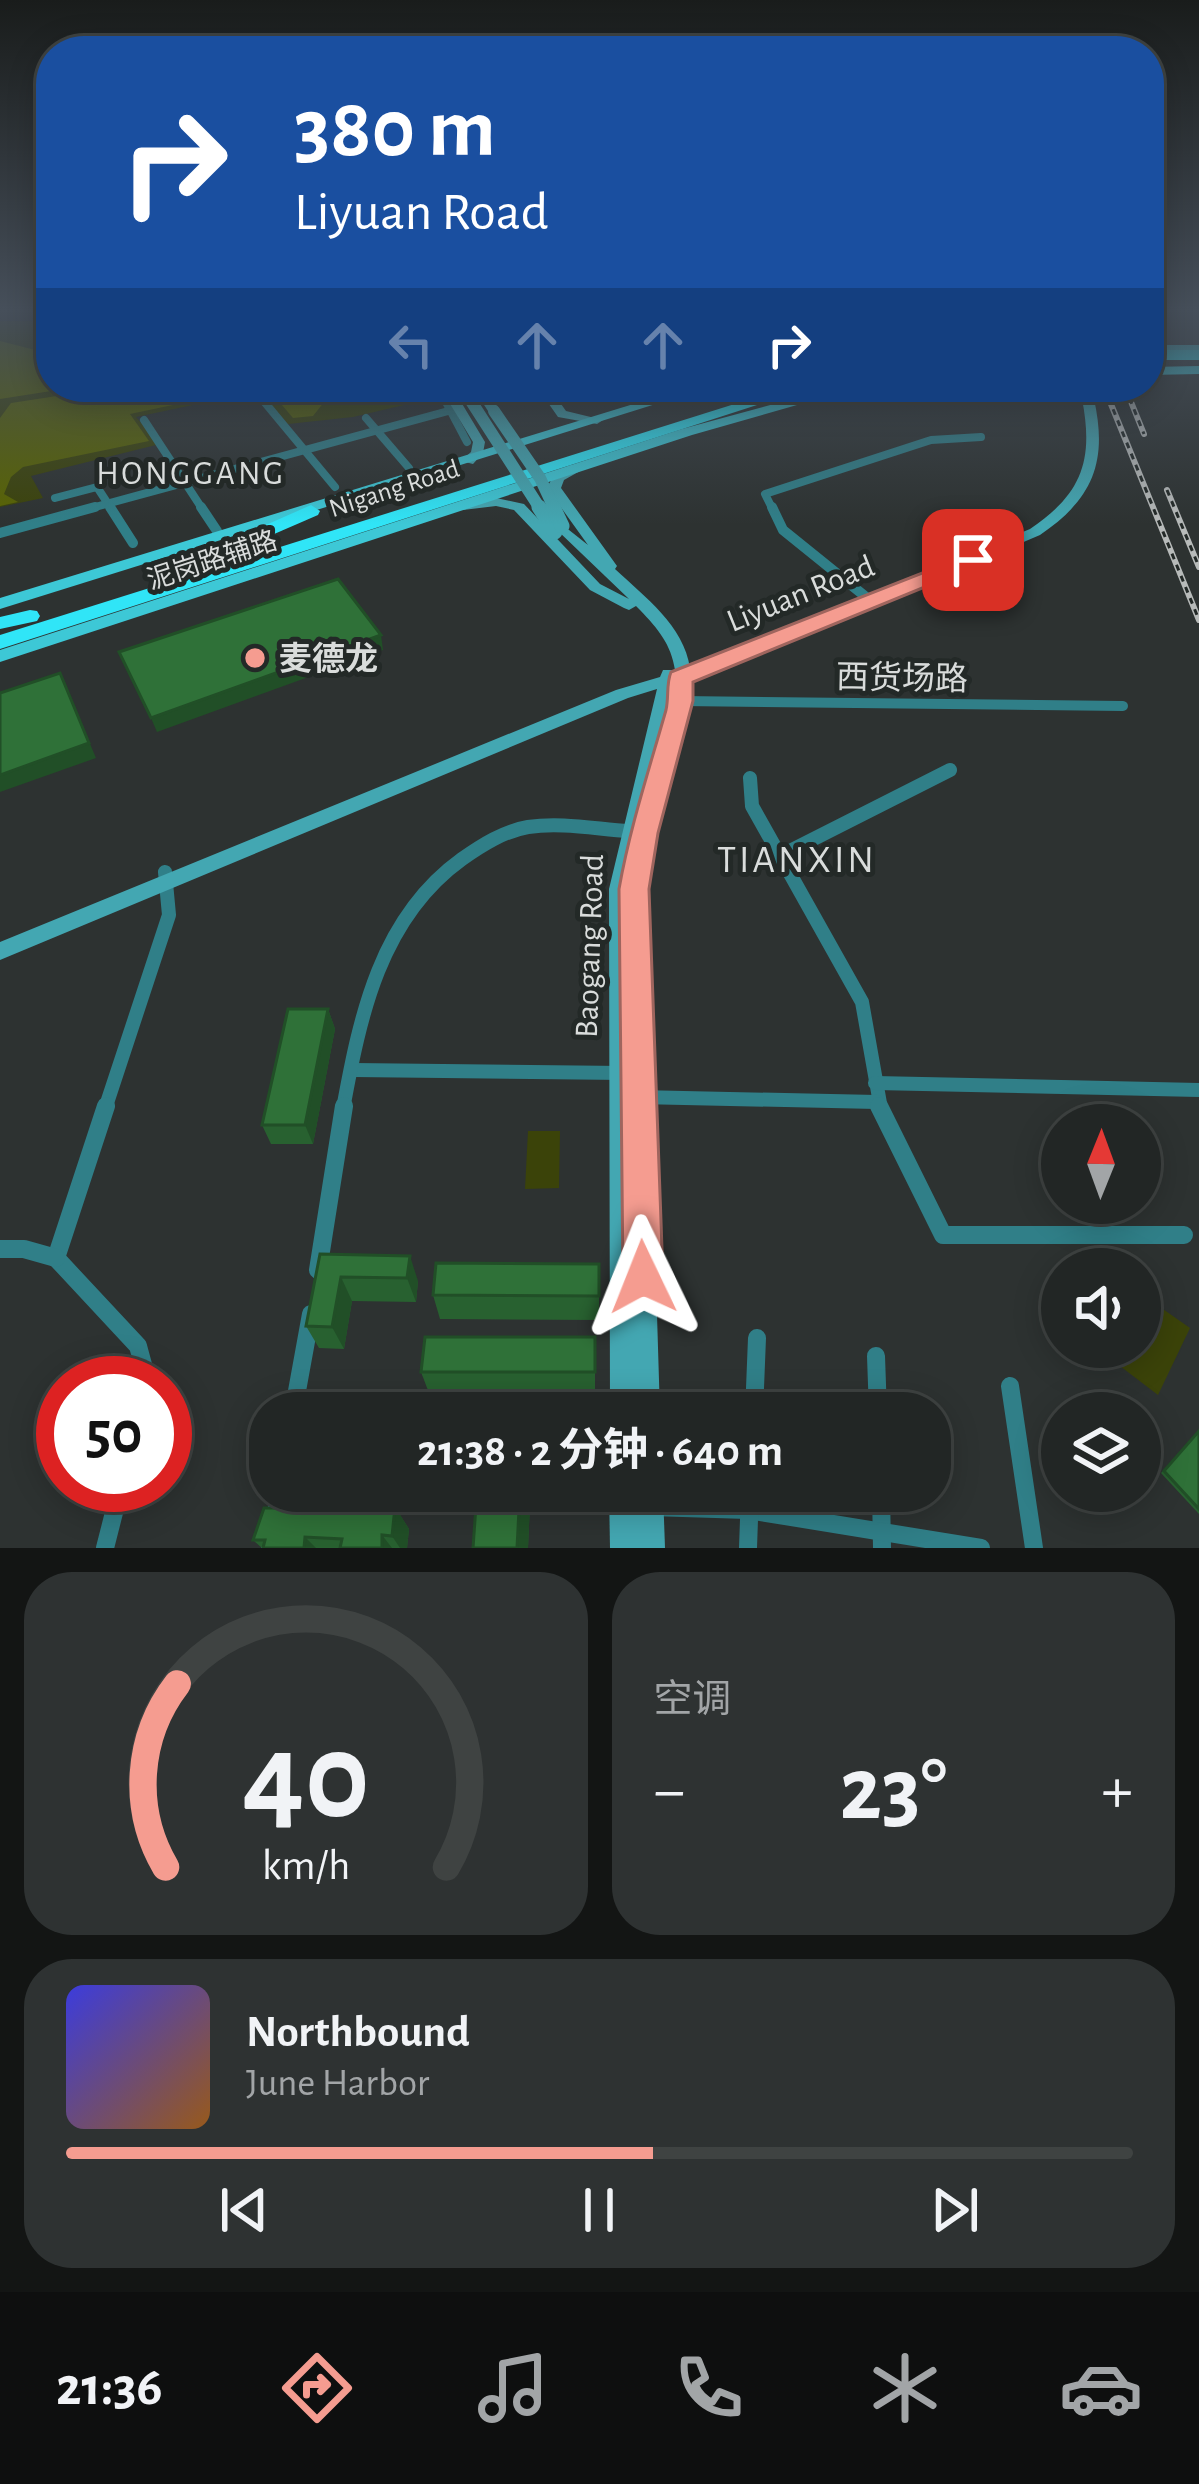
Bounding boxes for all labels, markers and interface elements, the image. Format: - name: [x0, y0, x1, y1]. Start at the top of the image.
- icon: right: [96, 84, 252, 240]
- text: 380 m: [294, 88, 496, 172]
- text: Liyuan Road: [294, 186, 549, 240]
- icon: left: [378, 312, 444, 378]
- icon: ahead: [504, 312, 570, 378]
- icon: ahead: [630, 312, 696, 378]
- icon: right: [756, 312, 822, 378]
- street label: Nigang Road: [326, 455, 463, 522]
- district label: HONGGANG: [96, 458, 286, 491]
- pin: [922, 509, 1024, 611]
- street label: 泥岗路辅路: [143, 526, 281, 594]
- icon: arrive: [940, 527, 1006, 593]
- street label: Liyuan Road: [723, 550, 879, 639]
- place label: 麦德龙: [279, 641, 378, 677]
- marker: 麦德龙: [242, 645, 268, 671]
- street label: 西货场路: [836, 659, 968, 697]
- district label: TIANXIN: [717, 841, 877, 880]
- street label: Baogang Road: [571, 854, 610, 1039]
- north arrow: [1041, 1104, 1161, 1224]
- map controls: [1041, 1104, 1161, 1512]
- position arrow: [580, 1214, 706, 1340]
- button: sound: [1041, 1248, 1161, 1368]
- speed limit sign: 50: [36, 1356, 192, 1512]
- button: layers: [1041, 1392, 1161, 1512]
- text: 21:38 · 2 分钟 · 640 m: [417, 1429, 783, 1474]
- text: 空调: [654, 1681, 732, 1720]
- text: 40: [242, 1716, 370, 1841]
- text: 23°: [839, 1746, 947, 1836]
- text: −: [654, 1758, 685, 1824]
- text: +: [1101, 1758, 1133, 1824]
- text: km/h: [262, 1844, 350, 1887]
- text: Northbound: [246, 2010, 470, 2055]
- text: June Harbor: [246, 2064, 429, 2103]
- icon: previous: [211, 2177, 277, 2243]
- icon: pause: [566, 2177, 632, 2243]
- icon: next: [922, 2177, 988, 2243]
- icon: directions: [275, 2346, 359, 2430]
- icon: music: [471, 2346, 555, 2430]
- icon: phone: [667, 2346, 751, 2430]
- icon: climate: [863, 2346, 947, 2430]
- icon: car: [1059, 2346, 1143, 2430]
- text: 21:36: [56, 2361, 163, 2415]

